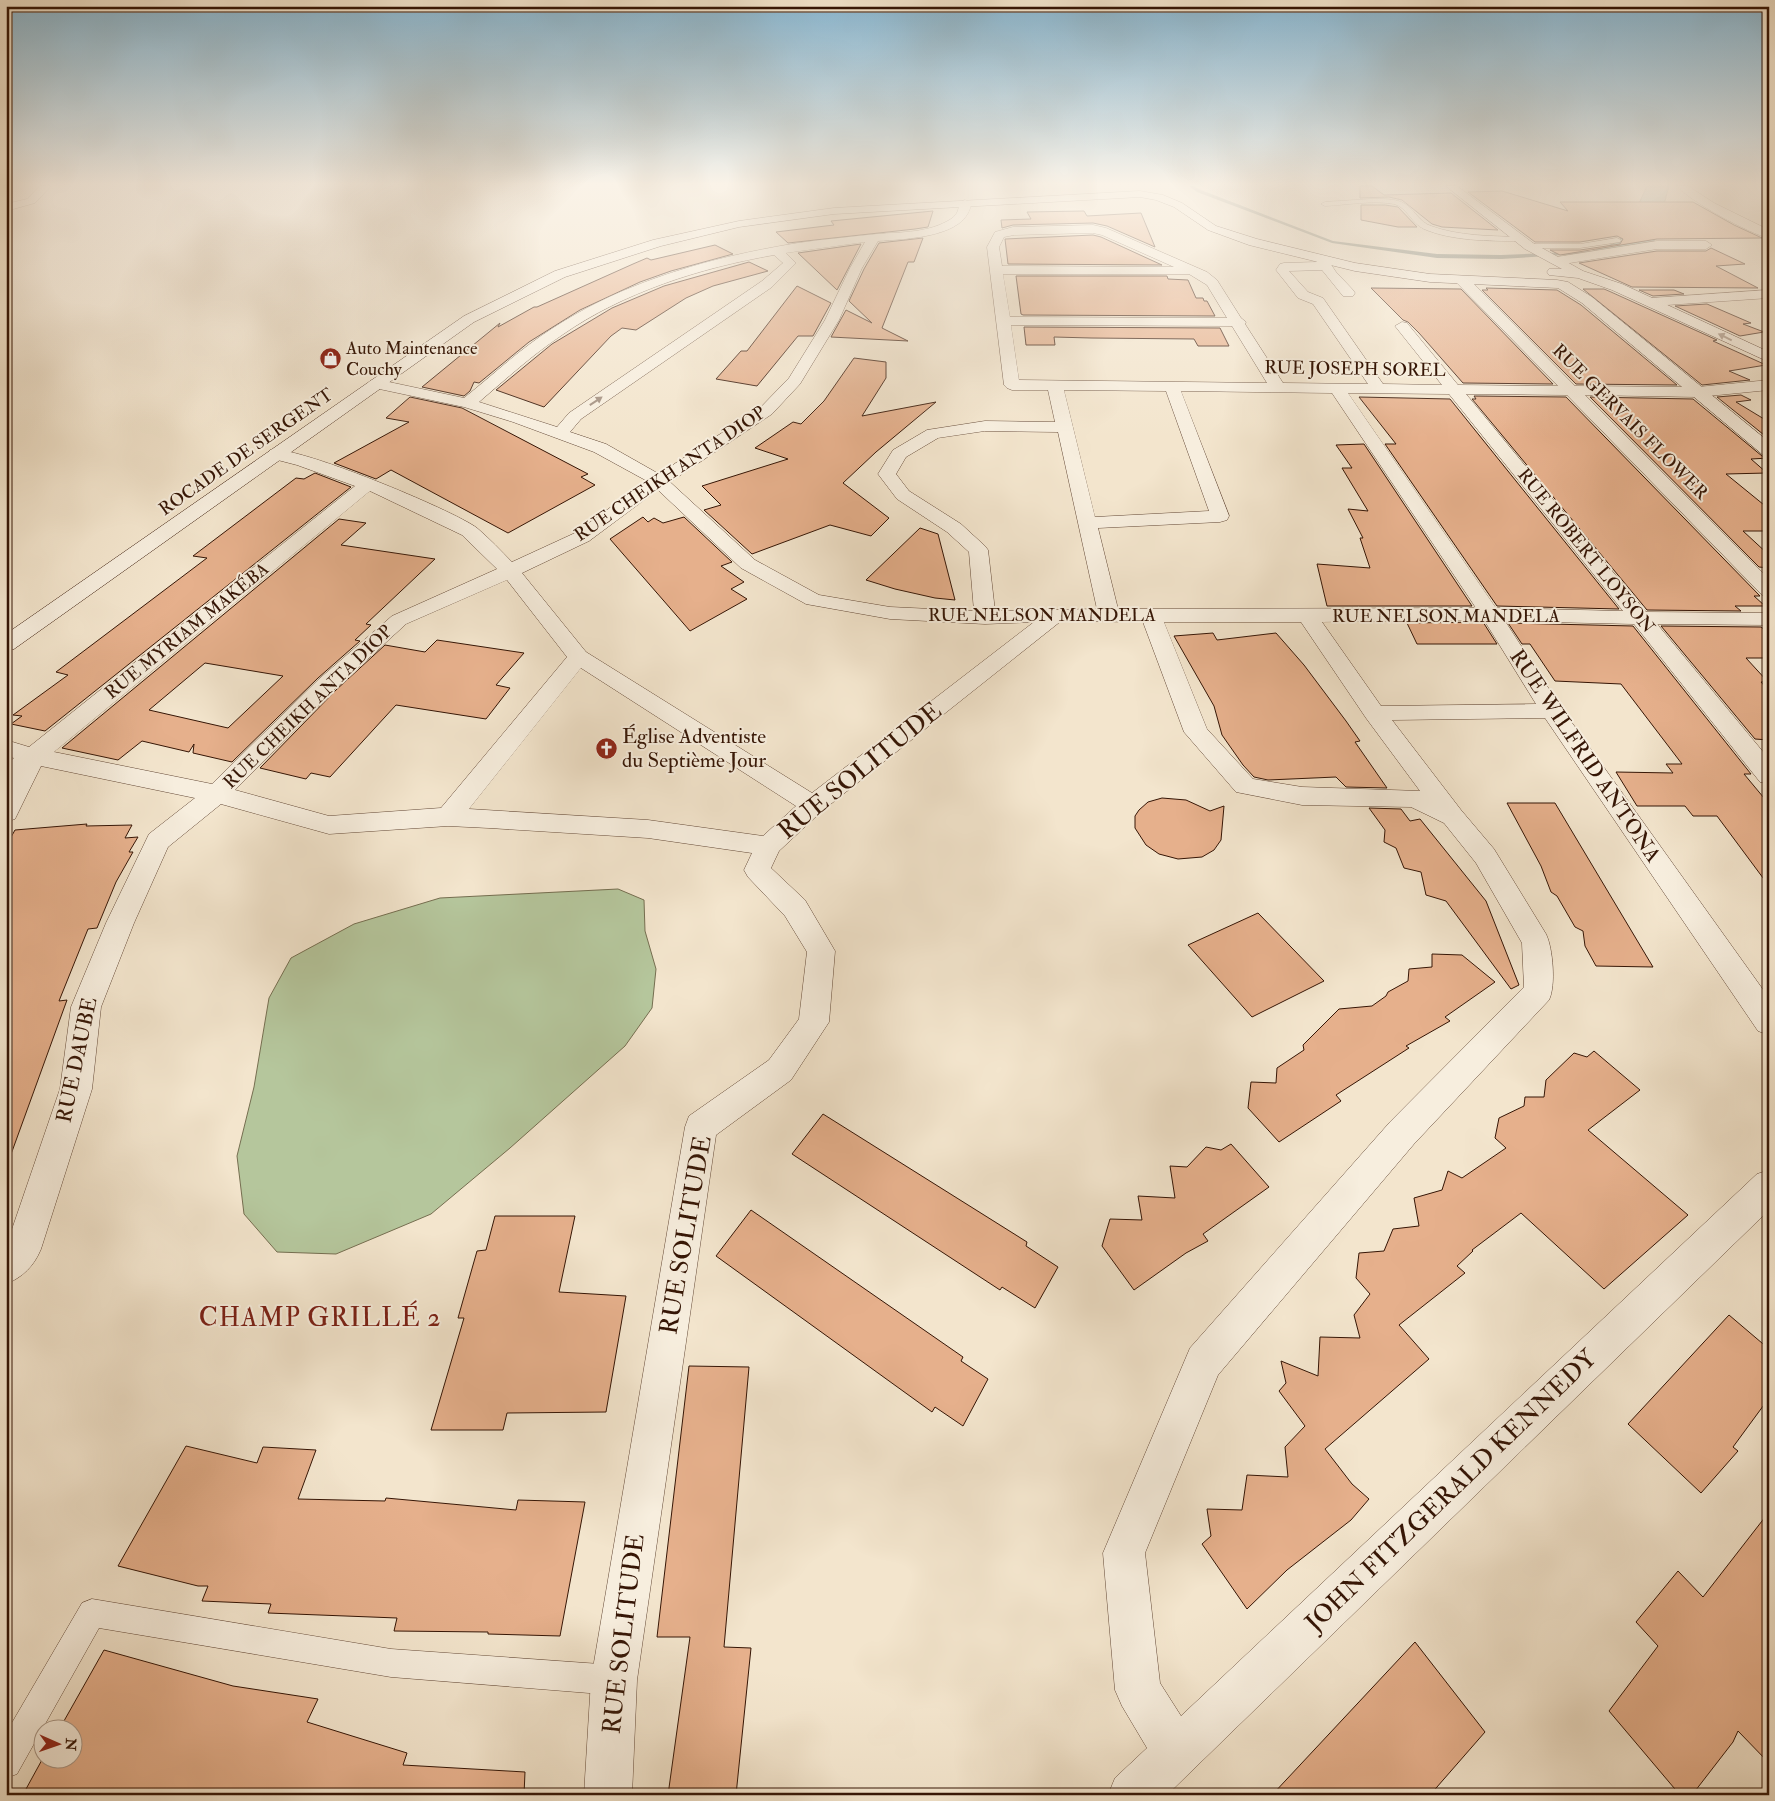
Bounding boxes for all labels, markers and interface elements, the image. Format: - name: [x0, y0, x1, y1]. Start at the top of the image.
- one-way arrow: [1718, 333, 1732, 341]
- place label: Auto Maintenance Couchy: [345, 337, 478, 381]
- street label: RUE GERVAIS FLOWER: [1547, 339, 1714, 506]
- shop icon: Auto Maintenance Couchy: [318, 346, 342, 370]
- street label: RUE JOSEPH SOREL: [1264, 356, 1446, 382]
- street label: ROCADE DE SERGENT: [154, 383, 338, 521]
- one-way arrow: [589, 396, 603, 406]
- street label: RUE CHEIKH ANTA DIOP: [570, 401, 770, 547]
- street label: RUE ROBERT LOYSON: [1512, 464, 1660, 638]
- street label: RUE MYRIAM MAKÉBA: [100, 557, 274, 704]
- street label: RUE NELSON MANDELA: [928, 604, 1157, 627]
- street label: RUE NELSON MANDELA: [1332, 605, 1561, 628]
- street label: RUE CHEIKH ANTA DIOP: [219, 620, 398, 794]
- street label: RUE WILFRID ANTONA: [1504, 644, 1666, 868]
- street label: RUE SOLITUDE: [772, 696, 948, 846]
- place label: Église Adventiste du Septième Jour: [622, 723, 766, 774]
- church icon: Église Adventiste du Septième Jour: [594, 736, 618, 760]
- street label: RUE DAUBE: [51, 995, 103, 1125]
- street label: RUE SOLITUDE: [653, 1133, 719, 1337]
- district label: CHAMP GRILLÉ 2: [199, 1300, 441, 1334]
- street label: JOHN FITZGERALD KENNEDY: [1298, 1343, 1604, 1639]
- street label: RUE SOLITUDE: [596, 1532, 652, 1736]
- north arrow: [32, 1718, 82, 1768]
- text: N: [62, 1737, 79, 1751]

